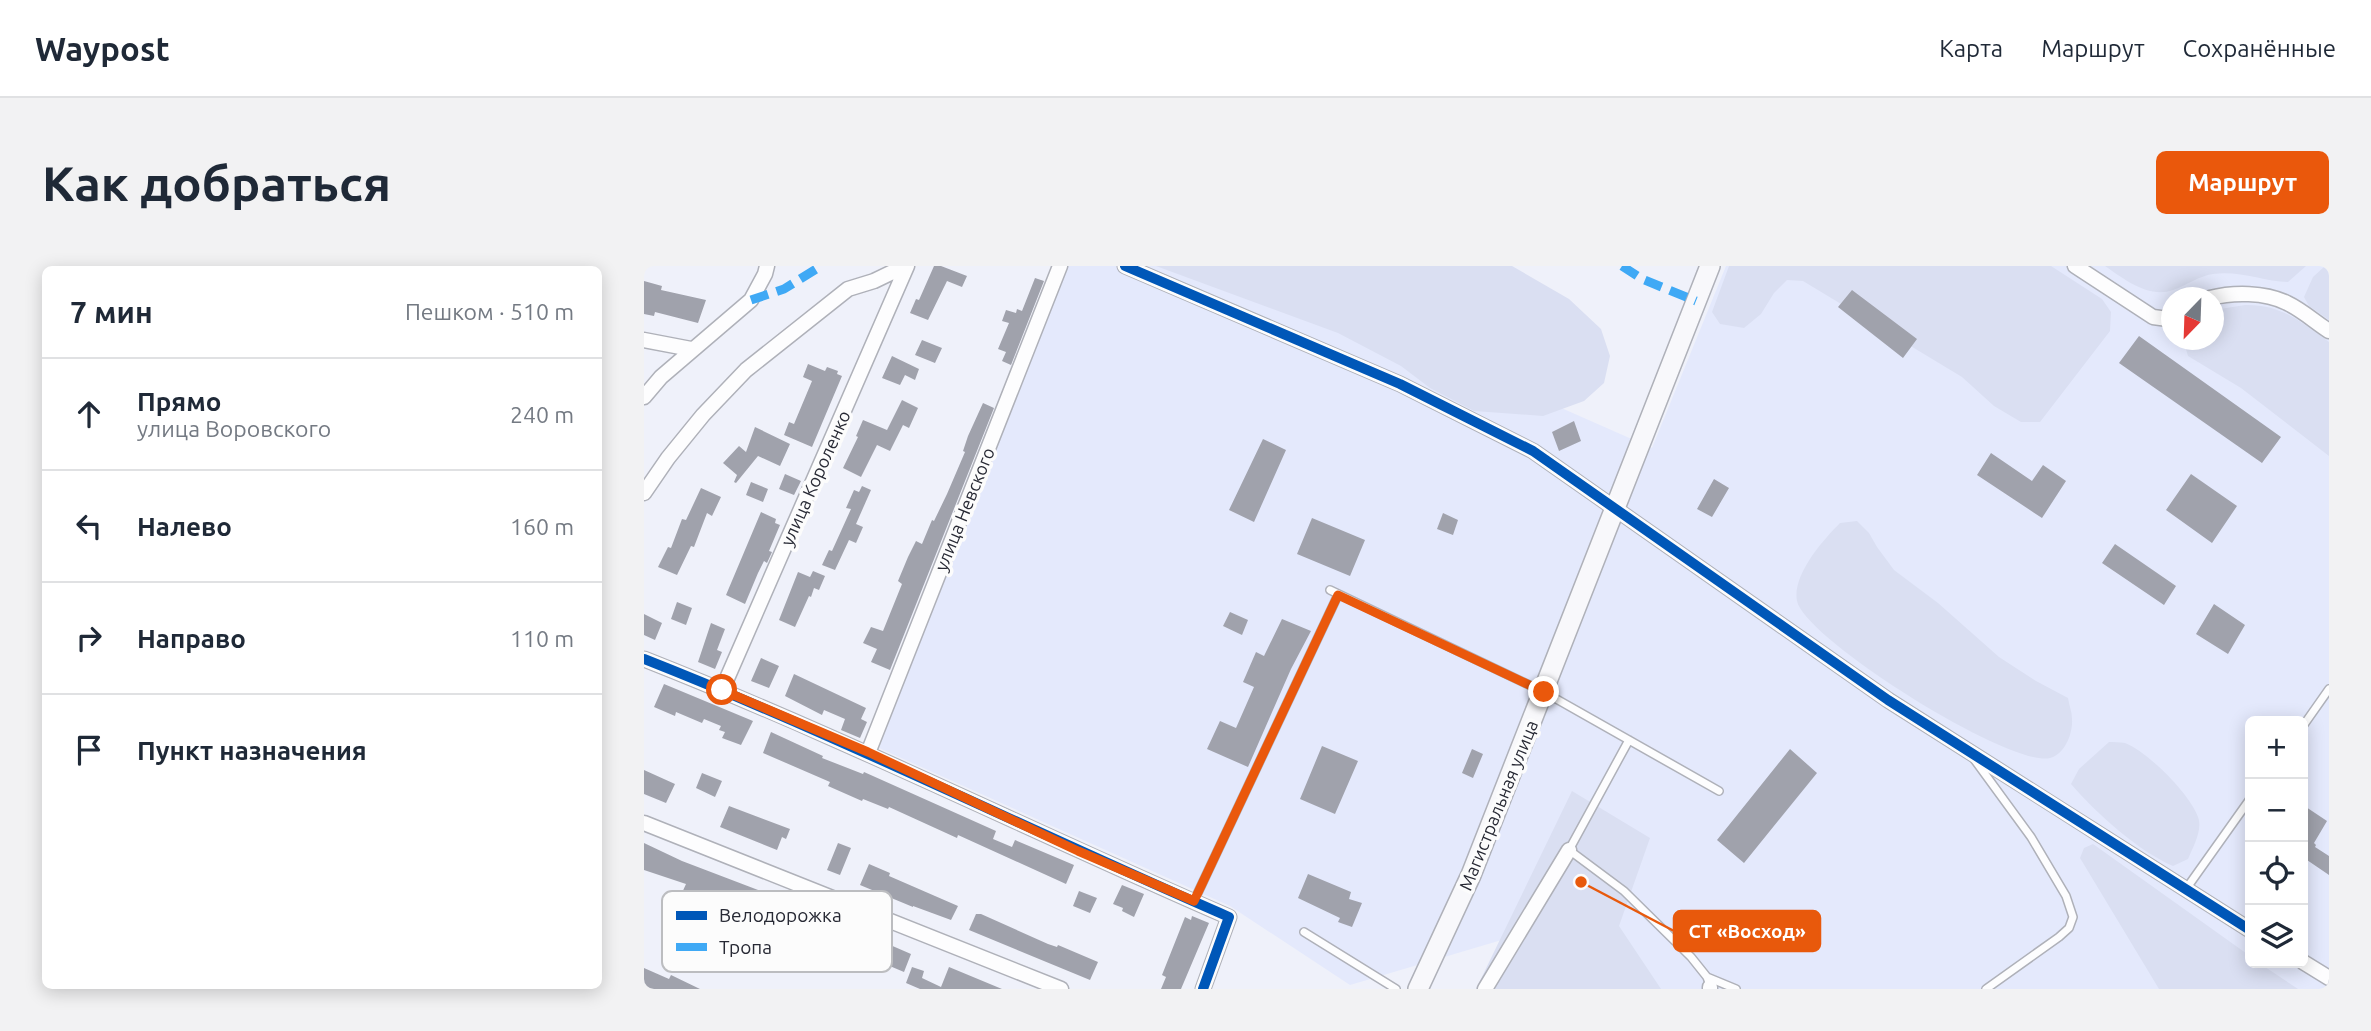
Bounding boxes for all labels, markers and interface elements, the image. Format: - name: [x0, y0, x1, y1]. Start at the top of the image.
- text: Waypost: [35, 30, 170, 67]
- text: Карта: [1939, 35, 2003, 62]
- text: Маршрут: [2041, 35, 2145, 62]
- text: Сохранённые: [2183, 35, 2336, 62]
- button: Маршрут: [2156, 151, 2329, 214]
- text: Как добраться: [42, 155, 391, 210]
- north arrow: [2161, 287, 2224, 350]
- text: 7 мин: [70, 295, 153, 329]
- text: Пешком · 510 m: [405, 299, 574, 324]
- text: Прямо: [137, 387, 221, 416]
- icon: ahead: [70, 395, 108, 433]
- text: 240 m: [510, 402, 574, 427]
- street label: улица Короленко: [776, 407, 854, 549]
- text: улица Воровского: [137, 416, 331, 441]
- street label: улица Невского: [930, 444, 998, 574]
- icon: left: [70, 507, 108, 545]
- text: Налево: [137, 512, 232, 541]
- text: 160 m: [510, 514, 574, 539]
- icon: right: [70, 619, 108, 657]
- text: Направо: [137, 624, 246, 653]
- text: 110 m: [510, 626, 574, 651]
- route start: [706, 674, 737, 705]
- route end: [1528, 676, 1559, 707]
- map controls: [2245, 716, 2308, 968]
- button: +: [2245, 716, 2308, 779]
- street label: Магистральная улица: [1455, 717, 1541, 893]
- icon: arrive: [70, 731, 108, 769]
- text: Пункт назначения: [137, 736, 367, 765]
- button: −: [2245, 779, 2308, 842]
- button: locate: [2245, 842, 2308, 905]
- legend: [662, 891, 892, 972]
- text: Велодорожка: [719, 904, 842, 926]
- button: layers: [2245, 905, 2308, 968]
- callout: СТ «Восход»: [1674, 911, 1820, 951]
- text: СТ «Восход»: [1688, 920, 1806, 942]
- text: Тропа: [719, 936, 772, 958]

